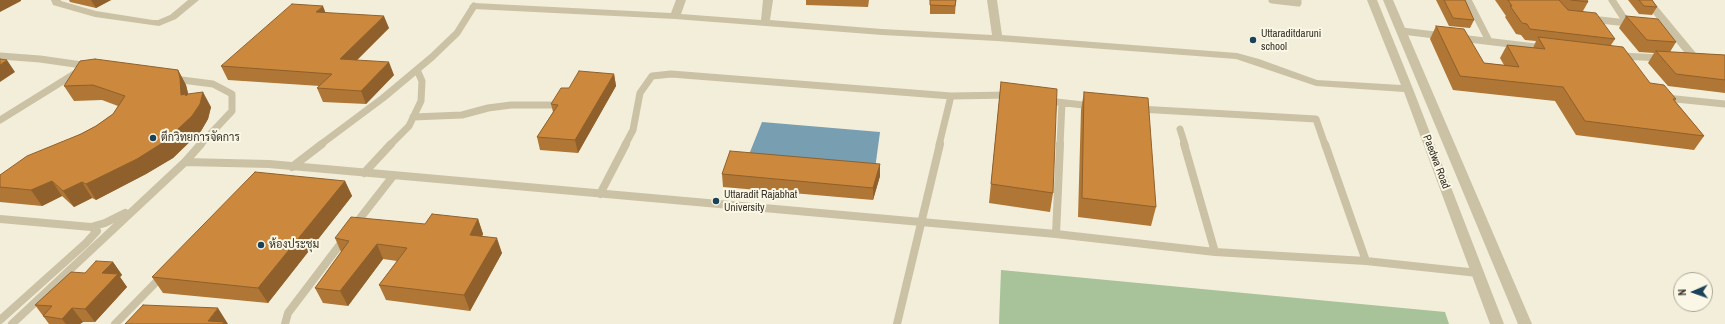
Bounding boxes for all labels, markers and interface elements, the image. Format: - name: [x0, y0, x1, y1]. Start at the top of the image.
- place label: Uttaraditdaruni school: [1261, 27, 1321, 53]
- marker: Uttaraditdaruni school: [1248, 35, 1258, 45]
- place label: ตึกวิทยการจัดการ: [161, 131, 240, 145]
- marker: ตึกวิทยการจัดการ: [148, 133, 158, 143]
- street label: Paedwa Road: [1420, 133, 1452, 191]
- place label: Uttaradit Rajabhat University: [724, 188, 797, 214]
- marker: Uttaradit Rajabhat University: [711, 196, 721, 206]
- place label: ห้องประชุม: [269, 238, 319, 252]
- marker: ห้องประชุม: [256, 240, 266, 250]
- north arrow: [1673, 272, 1713, 312]
- text: N: [1675, 289, 1689, 296]

